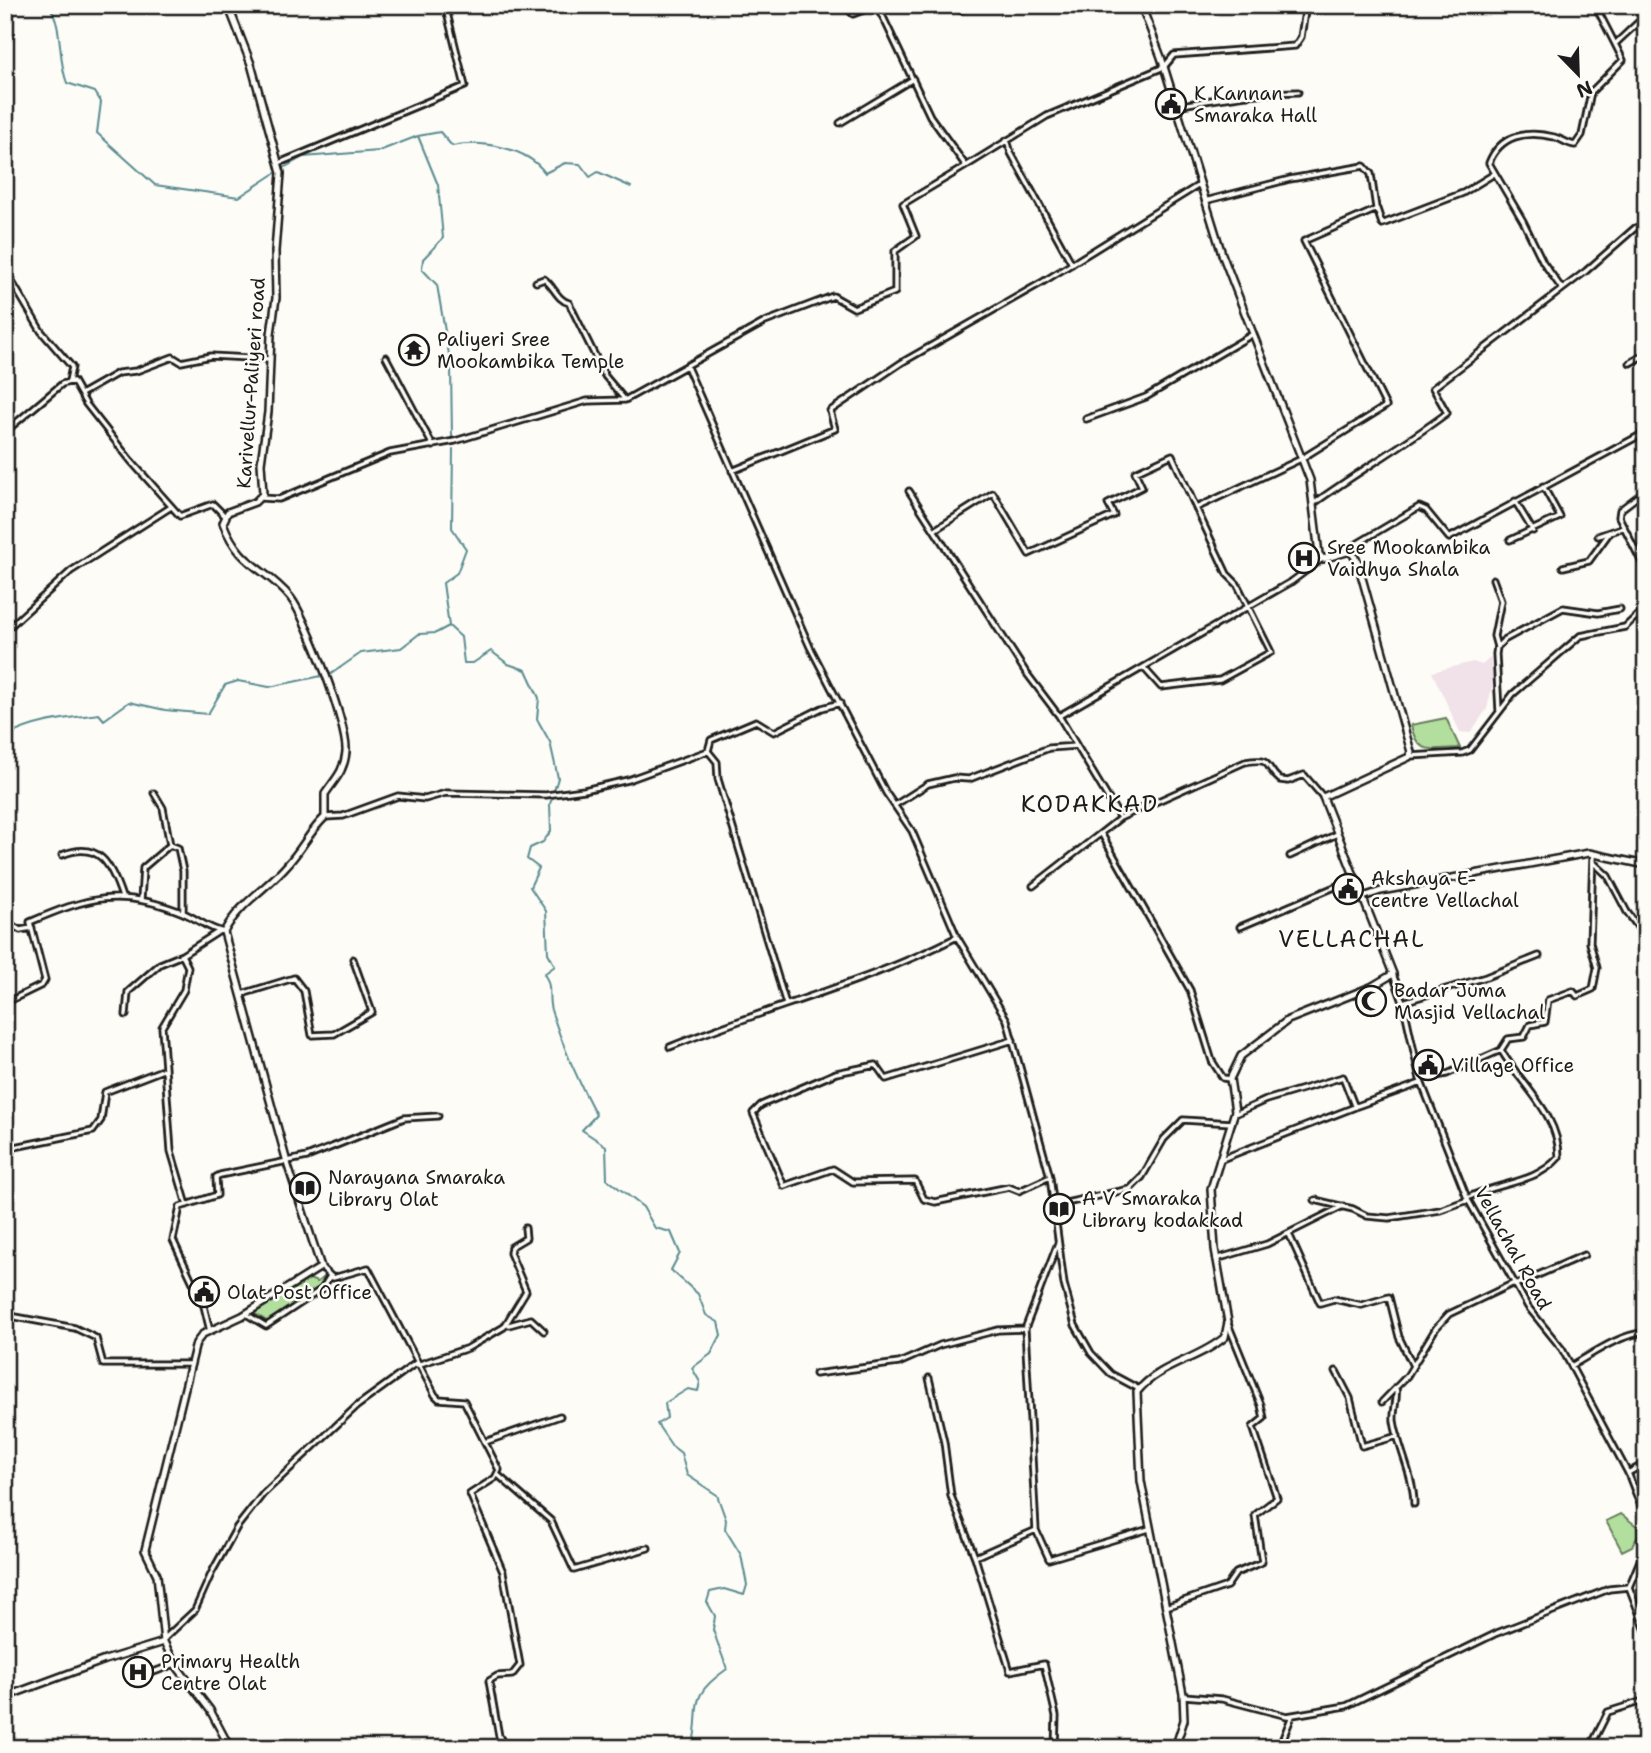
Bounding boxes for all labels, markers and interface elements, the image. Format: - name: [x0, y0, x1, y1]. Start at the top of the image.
- north arrow: [1542, 38, 1612, 108]
- text: N: [1573, 75, 1596, 104]
- place label: K Kannan Smaraka Hall: [1194, 81, 1317, 128]
- public building icon: K Kannan Smaraka Hall: [1154, 87, 1188, 121]
- street label: Karivellur-Paliyeri road: [231, 277, 271, 489]
- place label: Paliyeri Sree Mookambika Temple: [437, 327, 625, 374]
- temple icon: Paliyeri Sree Mookambika Temple: [397, 333, 431, 367]
- place label: Sree Mookambika Vaidhya Shala: [1327, 535, 1491, 582]
- hospital icon: Sree Mookambika Vaidhya Shala: [1287, 541, 1321, 575]
- district label: KODAKKAD: [1021, 789, 1159, 819]
- place label: Akshaya E- centre Vellachal: [1371, 866, 1519, 913]
- public building icon: Akshaya E- centre Vellachal: [1331, 872, 1365, 906]
- district label: VELLACHAL: [1278, 924, 1426, 954]
- place label: Badar Juma Masjid Vellachal: [1394, 978, 1545, 1025]
- mosque icon: Badar Juma Masjid Vellachal: [1354, 984, 1388, 1018]
- public building icon: Village Office: [1411, 1048, 1445, 1082]
- place label: Village Office: [1451, 1053, 1574, 1078]
- place label: Narayana Smaraka Library Olat: [328, 1165, 505, 1212]
- library icon: Narayana Smaraka Library Olat: [288, 1171, 322, 1205]
- street label: Vellachal Road: [1469, 1182, 1557, 1314]
- place label: A V Smaraka Library kodakkad: [1082, 1186, 1243, 1233]
- library icon: A V Smaraka Library kodakkad: [1042, 1192, 1076, 1226]
- public building icon: Olat Post Office: [187, 1275, 221, 1309]
- place label: Olat Post Office: [227, 1280, 372, 1305]
- place label: Primary Health Centre Olat: [161, 1649, 300, 1696]
- hospital icon: Primary Health Centre Olat: [121, 1655, 155, 1689]

